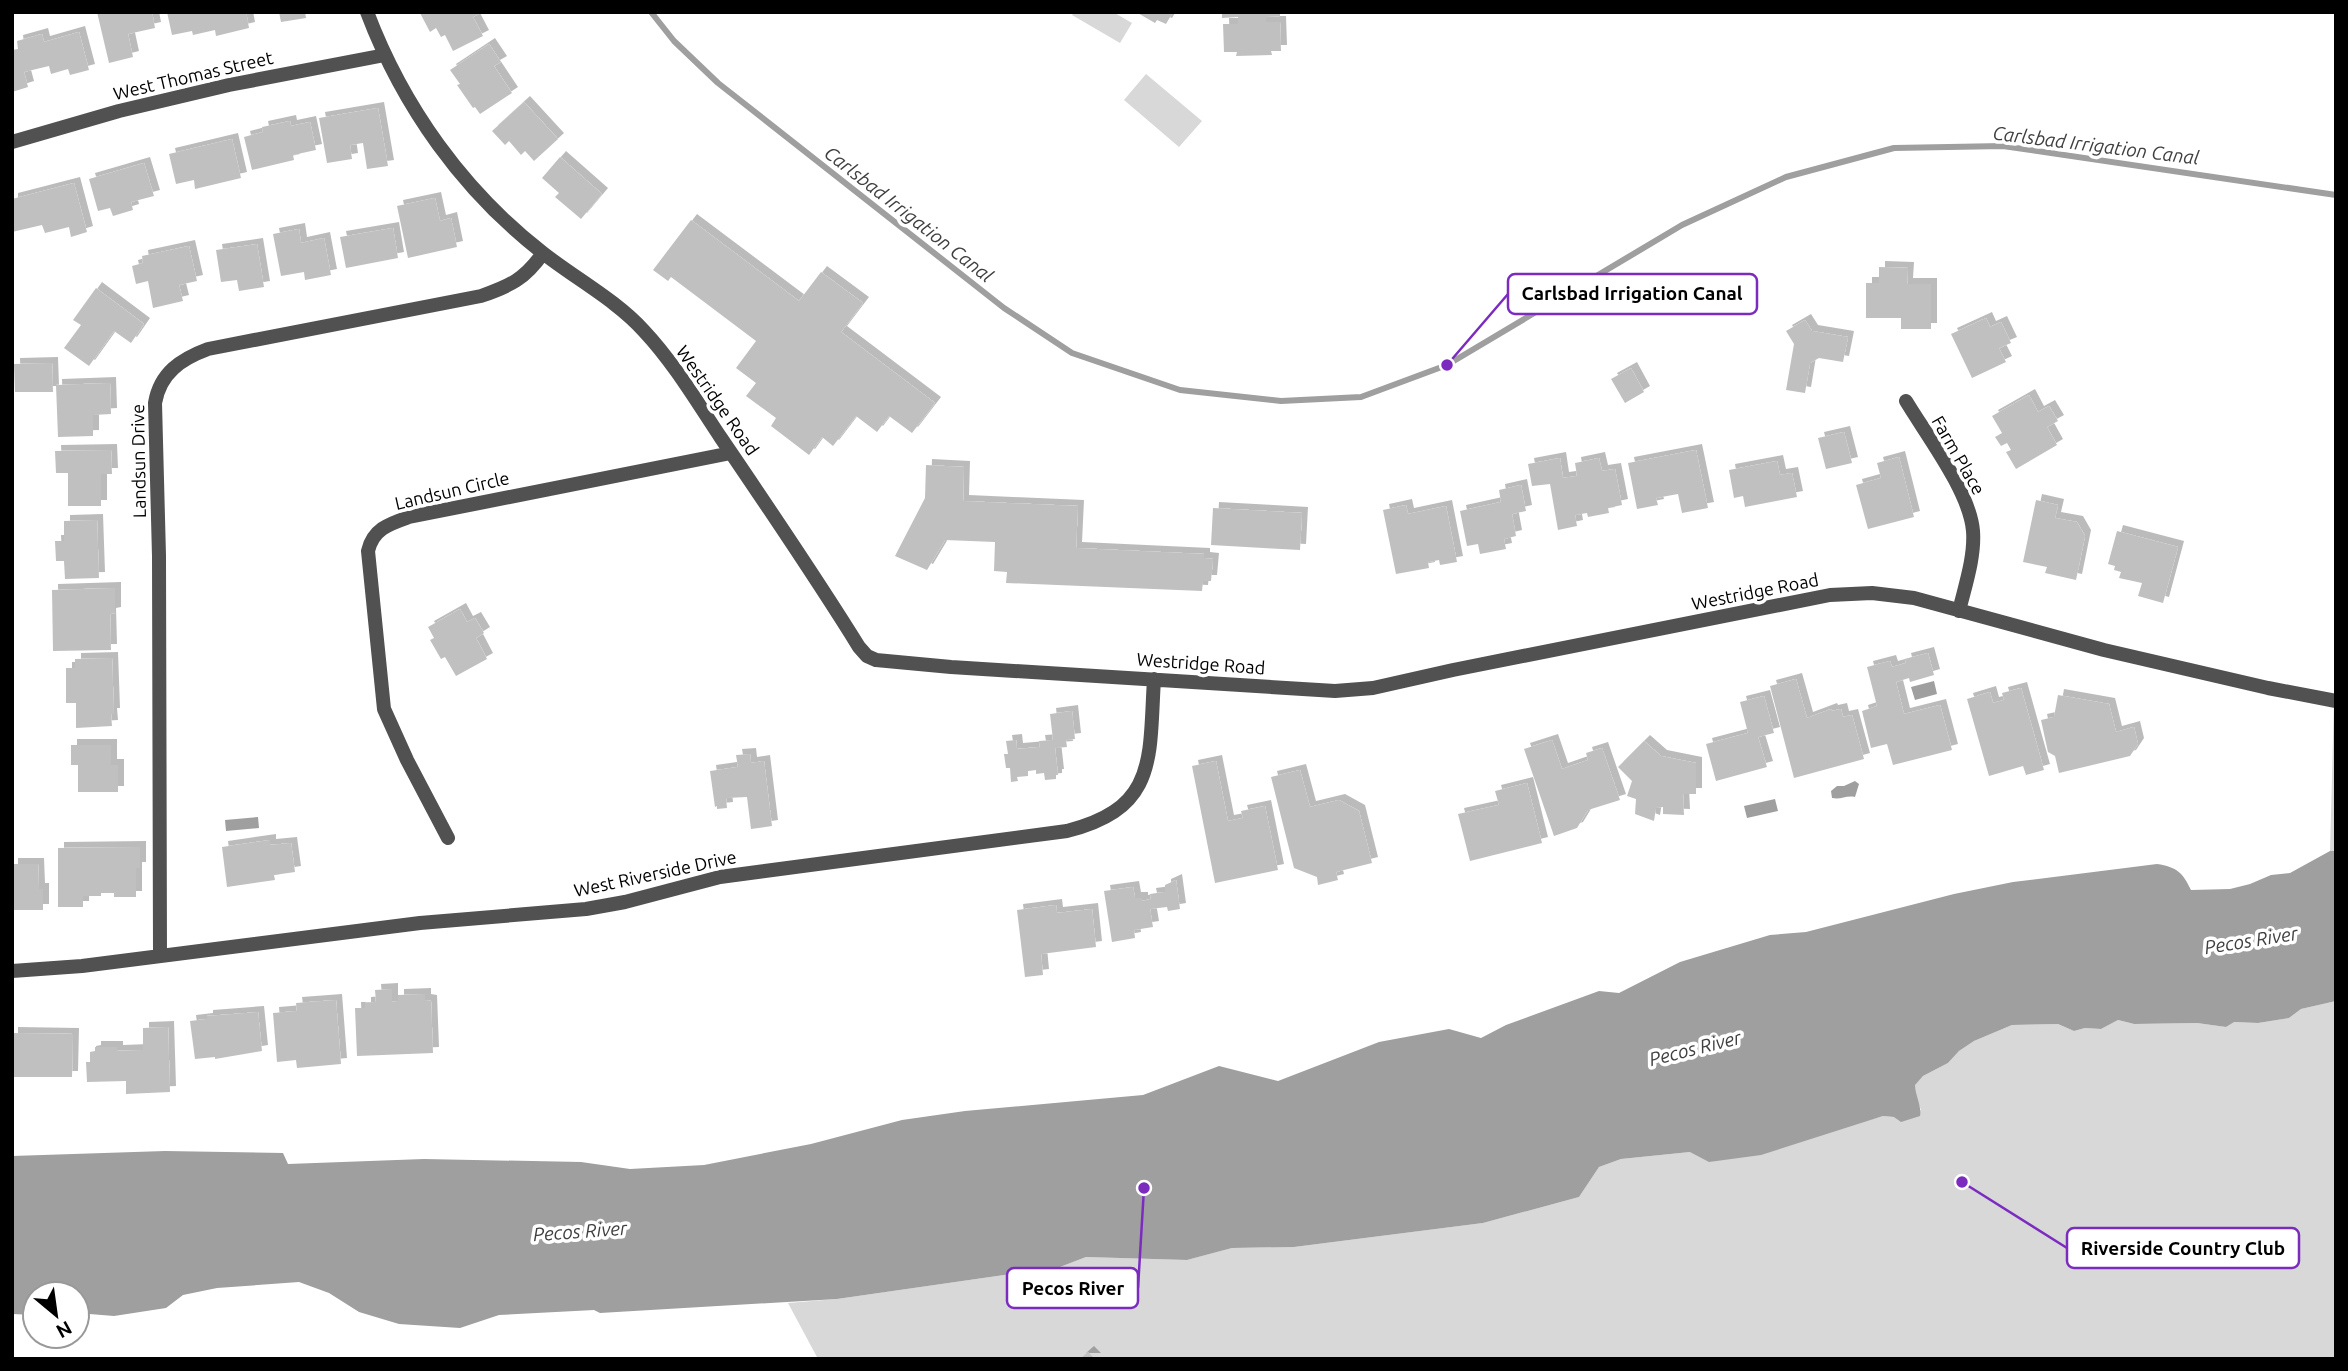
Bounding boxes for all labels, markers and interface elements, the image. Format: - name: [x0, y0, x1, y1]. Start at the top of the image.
- street label: West Thomas Street: [111, 47, 275, 103]
- water label: Carlsbad Irrigation Canal: [1992, 121, 2201, 169]
- water label: Carlsbad Irrigation Canal: [820, 141, 998, 287]
- callout: Carlsbad Irrigation Canal: [1508, 274, 1757, 314]
- text: Carlsbad Irrigation Canal: [1521, 282, 1743, 304]
- street label: Westridge Road: [673, 341, 763, 459]
- street label: Landsun Drive: [127, 404, 149, 518]
- street label: Farm Place: [1928, 412, 1990, 498]
- street label: Landsun Circle: [393, 467, 511, 513]
- street label: Westridge Road: [1690, 569, 1820, 613]
- street label: Westridge Road: [1136, 649, 1266, 677]
- street label: West Riverside Drive: [572, 846, 738, 900]
- water label: Pecos River: [2203, 922, 2300, 958]
- water label: Pecos River: [1647, 1026, 1744, 1070]
- water label: Pecos River: [532, 1217, 628, 1245]
- callout: Riverside Country Club: [2067, 1228, 2299, 1268]
- text: Riverside Country Club: [2081, 1237, 2285, 1259]
- callout: Pecos River: [1007, 1268, 1138, 1308]
- text: Pecos River: [1022, 1277, 1125, 1299]
- north arrow: [21, 1280, 91, 1350]
- text: N: [53, 1317, 76, 1343]

